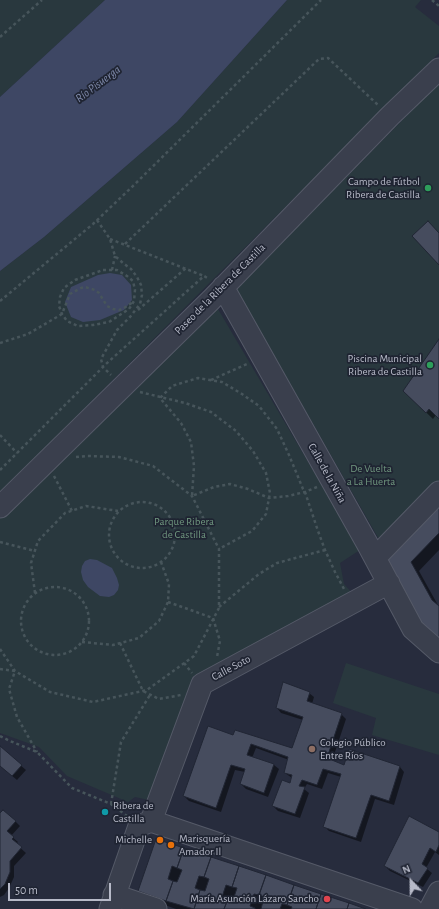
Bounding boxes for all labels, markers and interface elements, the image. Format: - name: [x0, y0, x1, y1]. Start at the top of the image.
- water label: Río Pisuerga: [73, 62, 123, 106]
- place label: Campo de Fútbol Ribera de Castilla: [346, 175, 420, 201]
- marker: Campo de Fútbol Ribera de Castilla: [423, 183, 433, 193]
- street label: Paseo de la Ribera de Castilla: [172, 241, 268, 337]
- place label: Piscina Municipal Ribera de Castilla: [347, 352, 422, 378]
- marker: Piscina Municipal Ribera de Castilla: [425, 360, 435, 370]
- street label: Calle de la Niña: [305, 441, 349, 505]
- park label: De Vuelta a La Huerta: [347, 462, 395, 488]
- park label: Parque Ribera de Castilla: [154, 515, 214, 541]
- street label: Calle Soto: [209, 652, 253, 684]
- place label: Colegio Público Entre Ríos: [320, 736, 386, 762]
- marker: Colegio Público Entre Ríos: [307, 744, 317, 754]
- place label: Ribera de Castilla: [113, 799, 154, 825]
- marker: Ribera de Castilla: [100, 807, 110, 817]
- place label: Marisquería Amador Il: [179, 832, 230, 858]
- place label: Michelle: [115, 833, 152, 847]
- marker: Michelle: [155, 835, 165, 845]
- marker: Marisquería Amador Il: [166, 840, 176, 850]
- north arrow: [391, 861, 431, 901]
- text: N: [401, 863, 412, 876]
- scale bar: [10, 875, 113, 901]
- text: 50 m: [15, 884, 38, 896]
- place label: María Asunción Lázaro Sancho: [190, 892, 319, 906]
- marker: María Asunción Lázaro Sancho: [322, 894, 332, 904]

